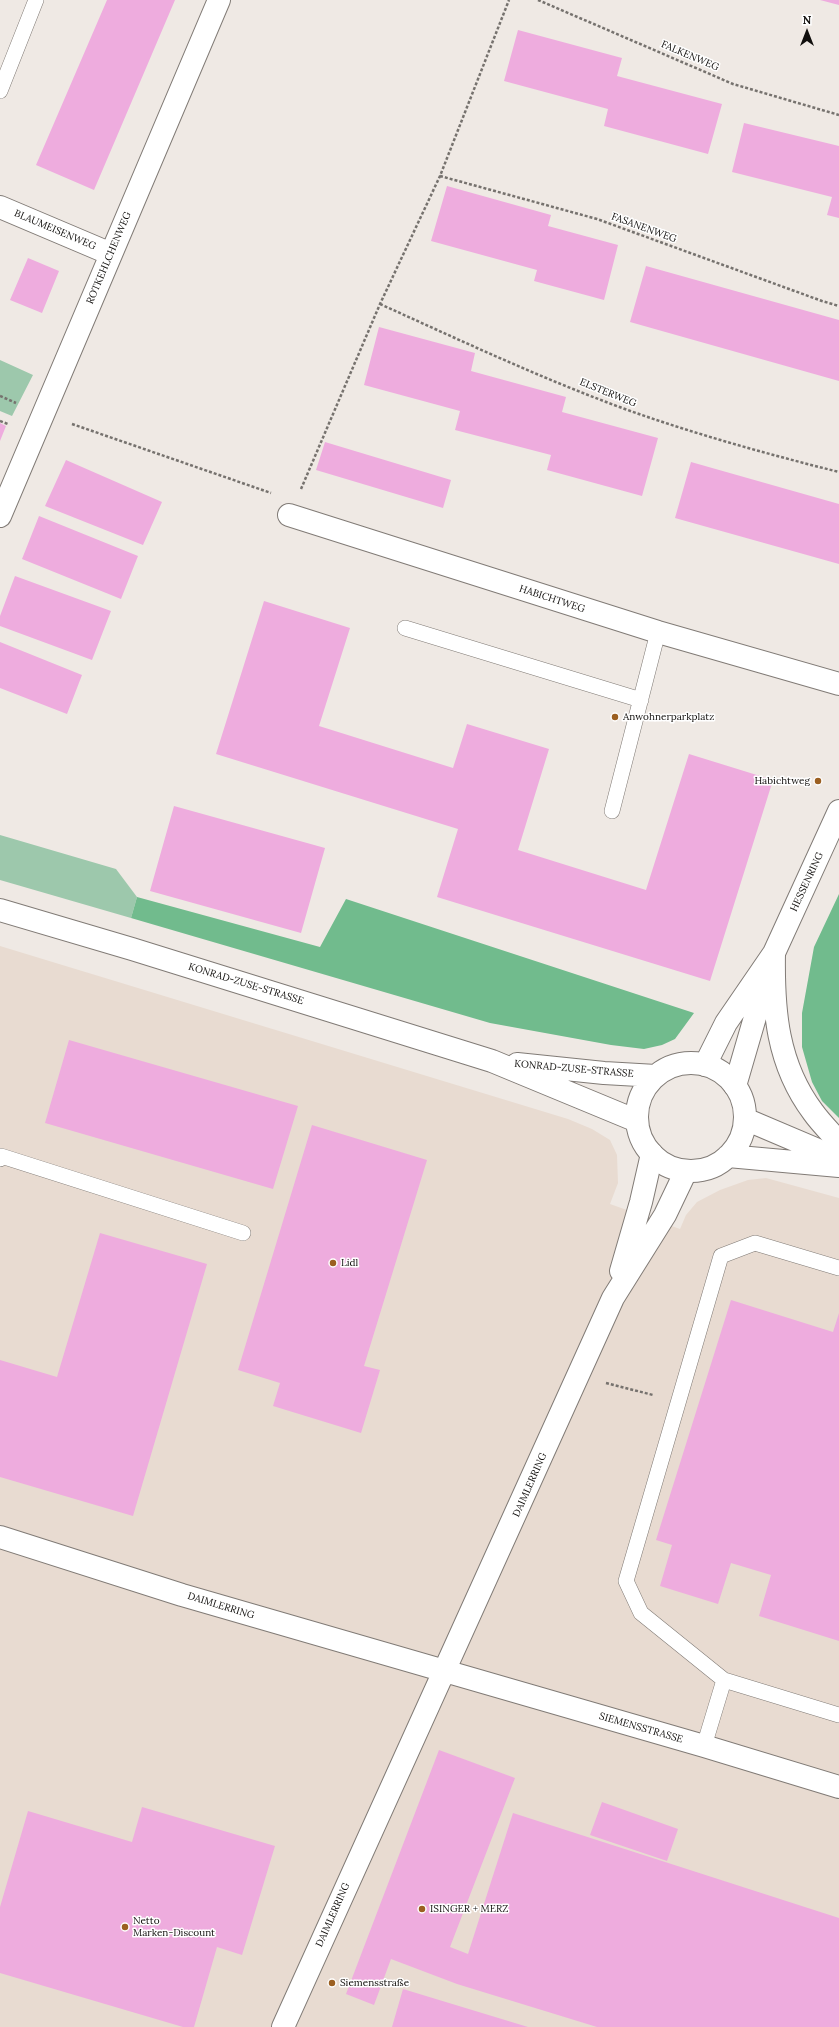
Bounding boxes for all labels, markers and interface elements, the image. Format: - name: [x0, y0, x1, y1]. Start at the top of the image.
- north arrow: [787, 12, 827, 52]
- text: N: [803, 13, 811, 27]
- street label: FALKENWEG: [659, 38, 721, 74]
- street label: BLAUMEISENWEG: [12, 207, 98, 253]
- street label: ROTKEHLCHENWEG: [84, 210, 134, 306]
- street label: FASANENWEG: [610, 211, 678, 245]
- street label: ELSTERWEG: [578, 376, 638, 410]
- street label: HABICHTWEG: [518, 583, 586, 615]
- place label: Anwohnerparkplatz: [623, 711, 714, 723]
- marker: Anwohnerparkplatz: [610, 712, 620, 722]
- place label: Habichtweg: [754, 775, 810, 787]
- marker: Habichtweg: [813, 776, 823, 786]
- street label: HESSENRING: [788, 850, 826, 914]
- street label: KONRAD-ZUSE-STRASSE: [187, 961, 305, 1007]
- street label: KONRAD-ZUSE-STRASSE: [514, 1058, 634, 1080]
- place label: Lidl: [341, 1257, 358, 1269]
- marker: Lidl: [328, 1258, 338, 1268]
- street label: DAIMLERRING: [510, 1451, 550, 1519]
- street label: DAIMLERRING: [186, 1590, 256, 1622]
- street label: SIEMENSSTRASSE: [598, 1710, 684, 1746]
- street label: DAIMLERRING: [313, 1881, 353, 1949]
- place label: ISINGER + MERZ: [430, 1903, 508, 1915]
- marker: ISINGER + MERZ: [417, 1904, 427, 1914]
- place label: Netto Marken-Discount: [133, 1915, 215, 1938]
- marker: Netto Marken-Discount: [120, 1922, 130, 1932]
- place label: Siemensstraße: [340, 1977, 409, 1989]
- marker: Siemensstraße: [327, 1978, 337, 1988]

